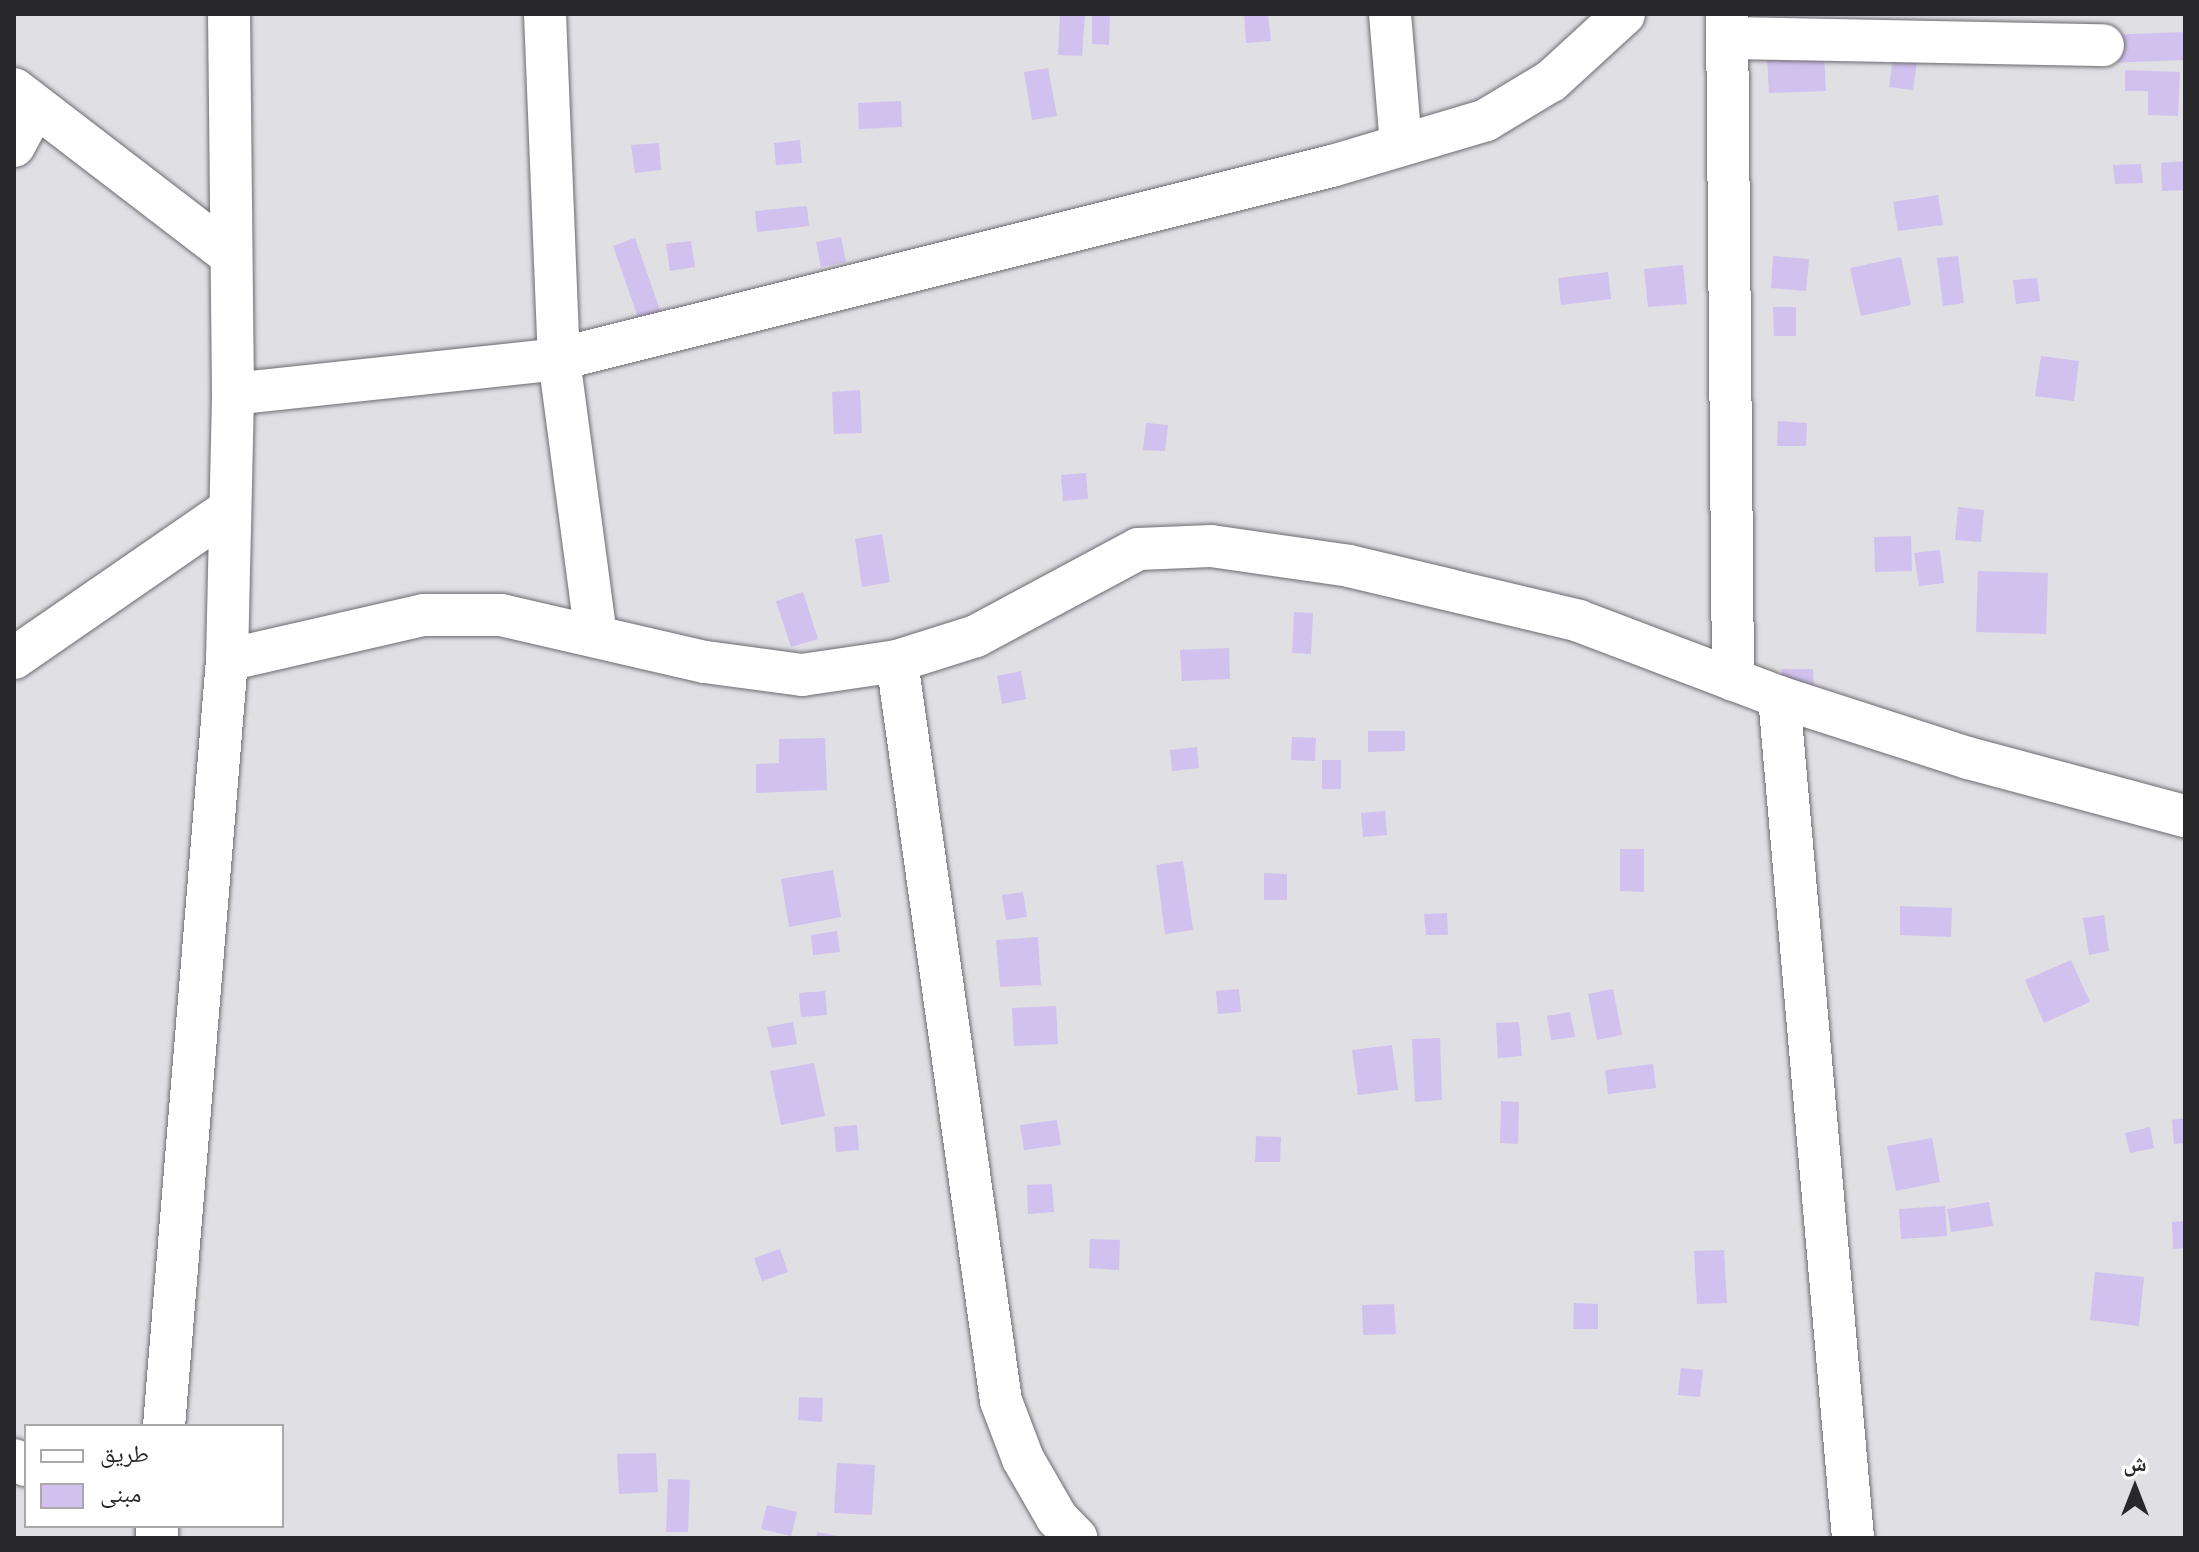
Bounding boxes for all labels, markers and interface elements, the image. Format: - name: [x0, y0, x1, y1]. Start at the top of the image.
- legend: [24, 1424, 284, 1528]
- text: طريق: [100, 1443, 149, 1467]
- north arrow: [2095, 1448, 2175, 1528]
- text: ش: [2123, 1453, 2147, 1475]
- text: مبنى: [100, 1483, 141, 1507]

